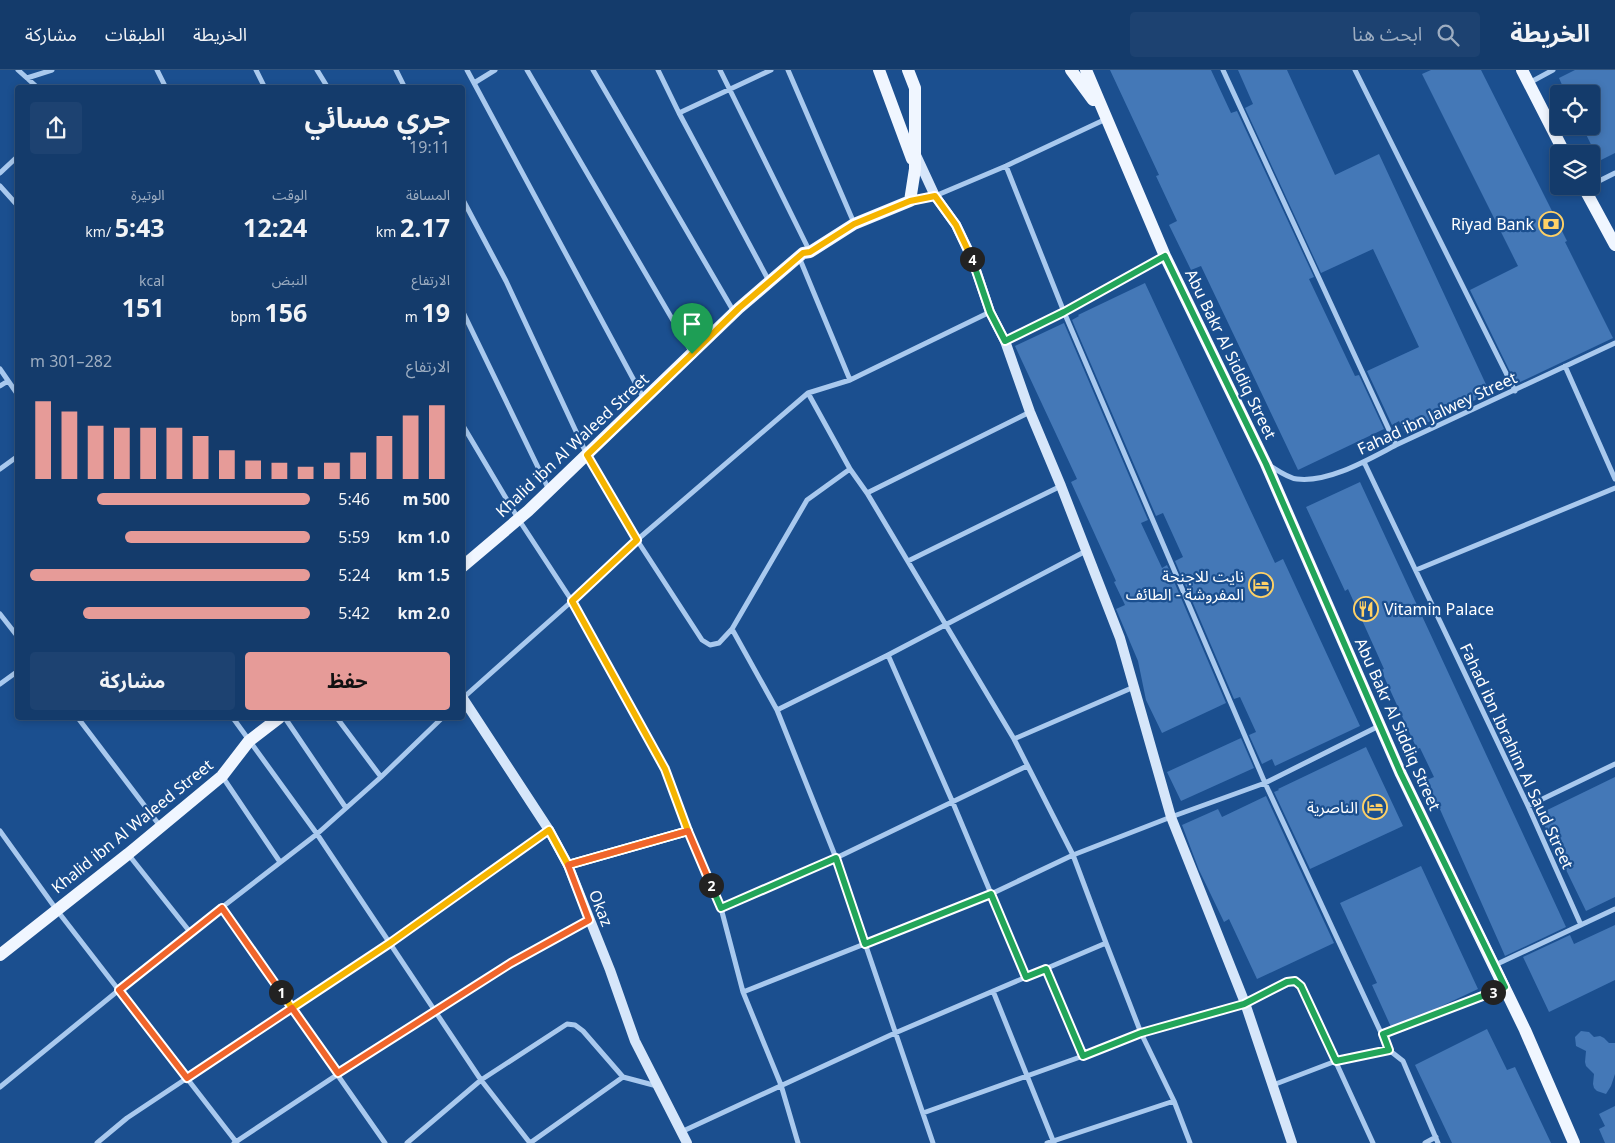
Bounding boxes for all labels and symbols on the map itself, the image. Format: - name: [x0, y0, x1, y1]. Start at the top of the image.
- bank icon: Riyad Bank: [1538, 211, 1564, 237]
- place label: Riyad Bank: [1451, 213, 1534, 235]
- pin: 4: [960, 246, 984, 272]
- street label: Abu Bakr Al Siddiq Street: [1180, 265, 1282, 443]
- pin: [671, 303, 713, 354]
- street label: Fahad ibn Jalwey Street: [1354, 366, 1521, 460]
- street label: Khalid ibn Al Waleed Street: [491, 368, 654, 522]
- place label: نايت للاجنحة المفروشة - الطائف: [1126, 565, 1244, 605]
- hotel icon: نايت للاجنحة المفروشة - الطائف: [1248, 572, 1274, 598]
- restaurant icon: Vitamin Palace: [1353, 596, 1379, 622]
- place label: Vitamin Palace: [1384, 598, 1494, 620]
- street label: Abu Bakr Al Siddiq Street: [1350, 634, 1446, 814]
- street label: Fahad ibn Ibrahim Al Saud Street: [1455, 640, 1579, 873]
- street label: Khalid ibn Al Waleed Street: [47, 754, 218, 898]
- hotel icon: الناصرية: [1362, 794, 1388, 820]
- place label: الناصرية: [1307, 796, 1358, 818]
- pin: 2: [698, 872, 724, 898]
- street label: Okaz: [584, 886, 618, 930]
- pin: 1: [268, 980, 294, 1004]
- pin: 3: [1480, 980, 1506, 1004]

